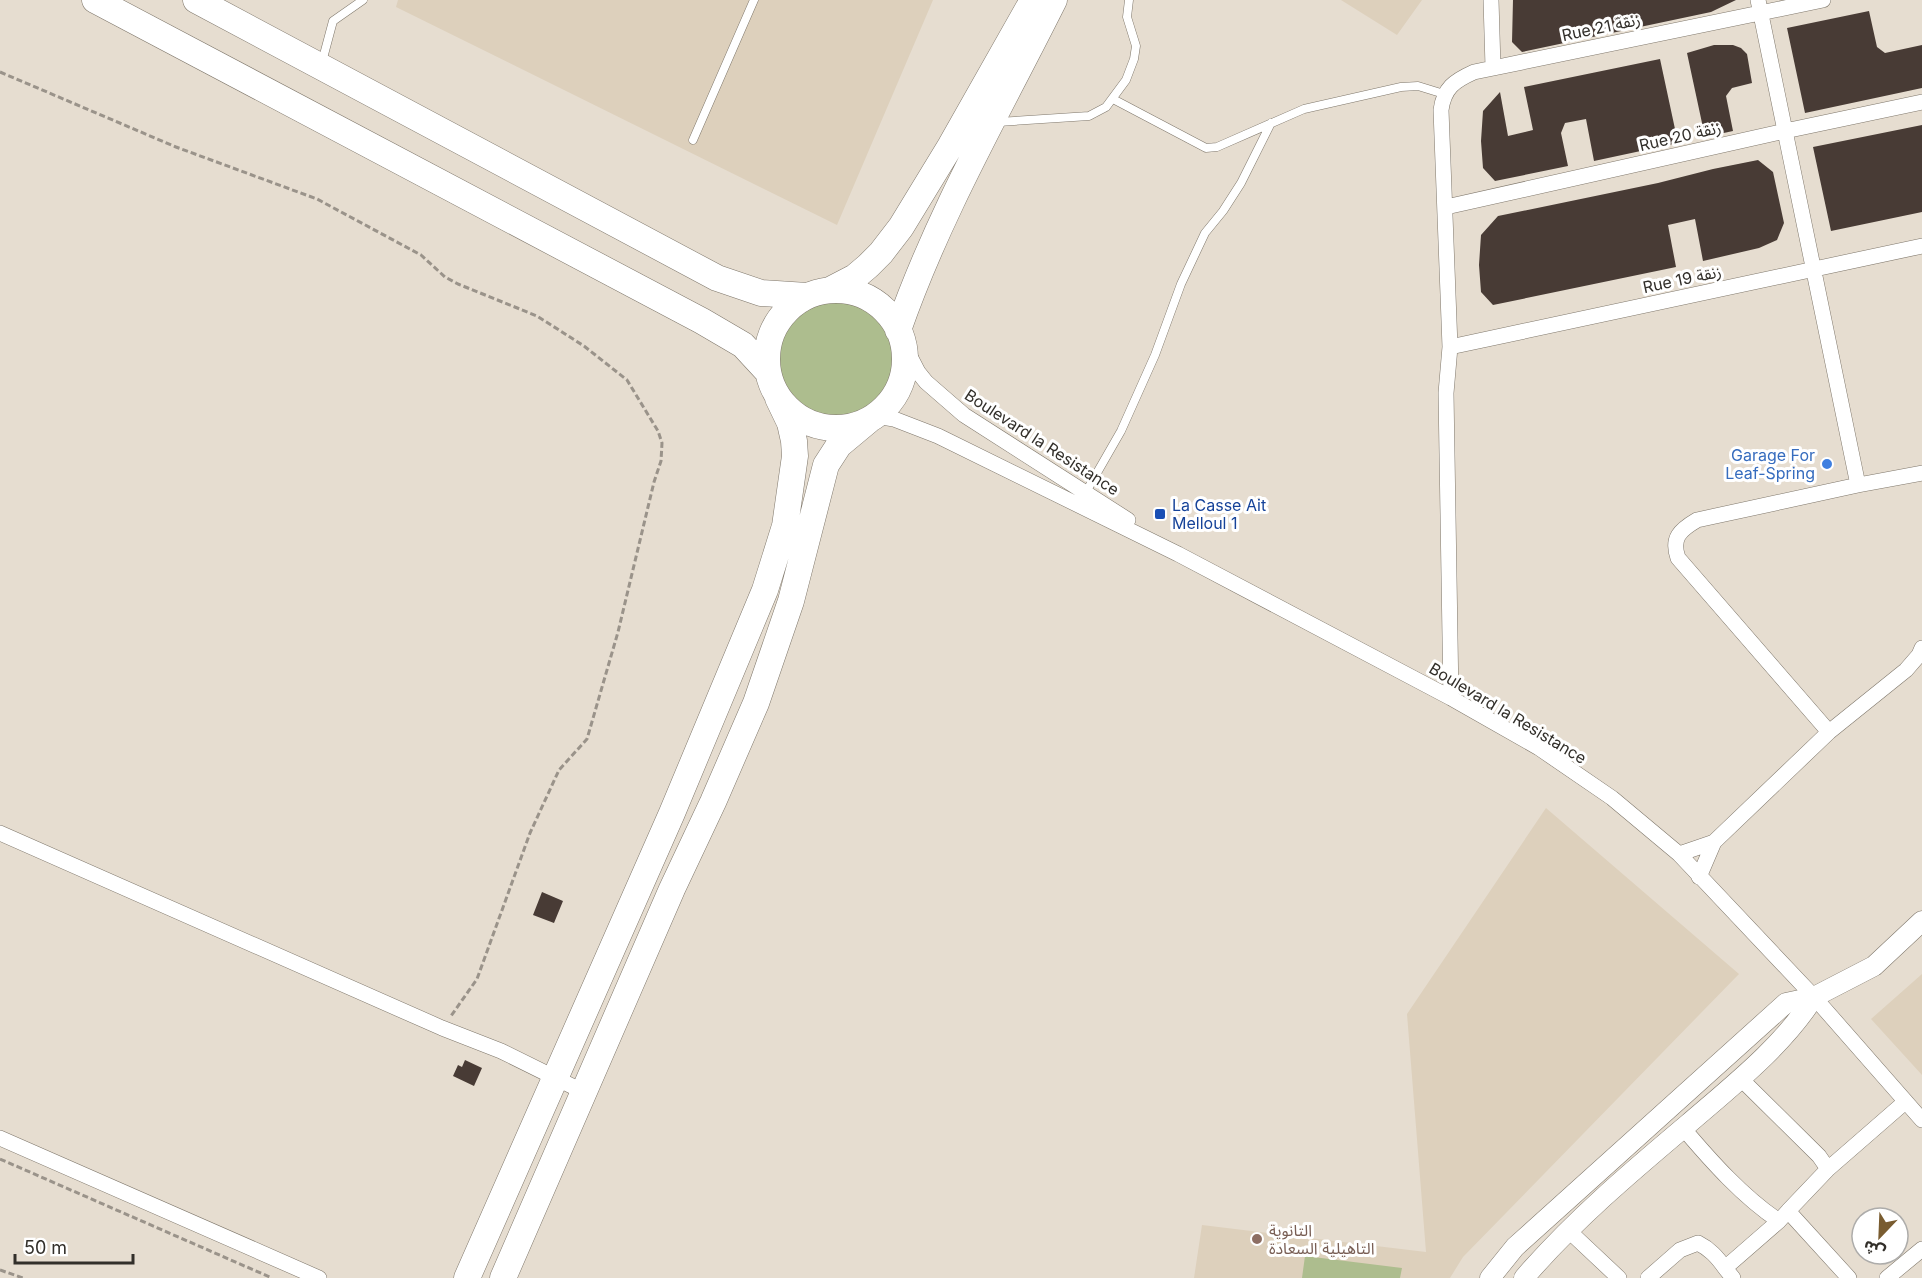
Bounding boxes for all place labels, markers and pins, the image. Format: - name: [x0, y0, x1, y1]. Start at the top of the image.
- place label: Garage For Leaf-Spring: [1725, 445, 1815, 483]
- marker: Garage For Leaf-Spring: [1820, 457, 1834, 471]
- place label: La Casse Ait Melloul 1: [1172, 495, 1266, 533]
- marker: La Casse Ait Melloul 1: [1153, 507, 1167, 521]
- place label: التانوية التاهيلية السعادة: [1269, 1220, 1374, 1258]
- marker: التانوية التاهيلية السعادة: [1250, 1232, 1264, 1246]

